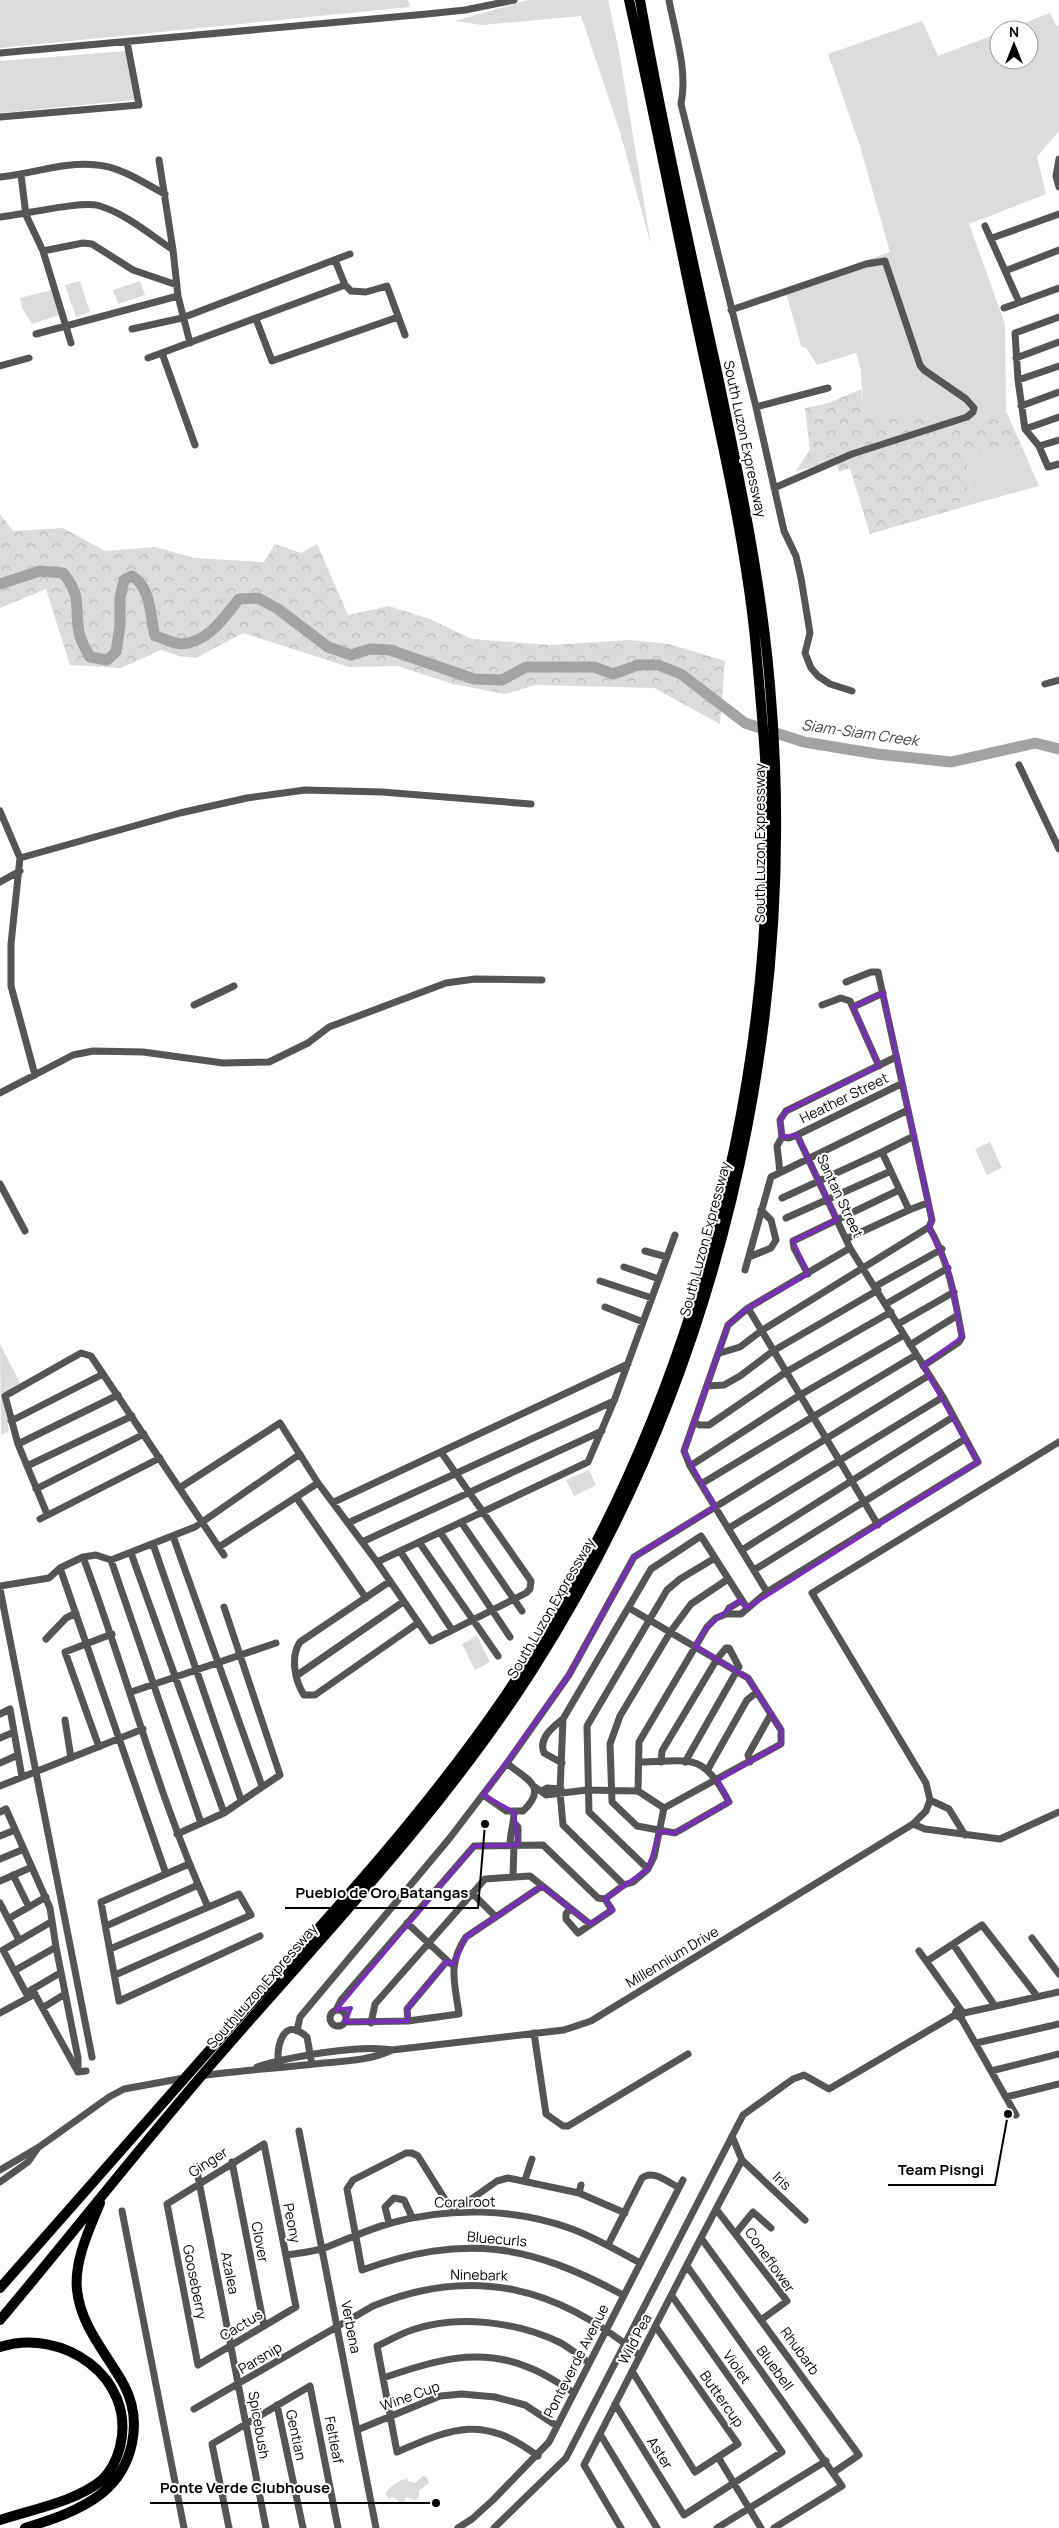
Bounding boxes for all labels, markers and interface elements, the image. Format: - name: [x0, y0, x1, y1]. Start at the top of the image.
- north arrow: [989, 20, 1039, 70]
- text: N: [1009, 22, 1019, 41]
- street label: South Luzon Expressway: [720, 359, 772, 520]
- water label: Siam-Siam Creek: [800, 714, 922, 751]
- street label: South Luzon Expressway: [750, 762, 769, 923]
- street label: Heather Street: [796, 1068, 892, 1127]
- street label: Santan Street: [813, 1151, 868, 1241]
- street label: South Luzon Expressway: [675, 1159, 735, 1319]
- street label: South Luzon Expressway: [502, 1533, 599, 1682]
- callout: Pueblo de Oro Batangas: [285, 1878, 478, 1908]
- text: Pueblo de Oro Batangas: [296, 1882, 468, 1903]
- street label: South Luzon Expressway: [202, 1919, 322, 2052]
- street label: Millennium Drive: [622, 1921, 722, 1992]
- street label: Ginger: [184, 2142, 231, 2181]
- callout: Team Pisngi: [888, 2155, 995, 2185]
- text: Team Pisngi: [898, 2159, 984, 2180]
- street label: Iris: [769, 2167, 796, 2194]
- street label: Coralroot: [434, 2191, 496, 2212]
- street label: Peony: [279, 2201, 306, 2245]
- street label: Clover: [247, 2220, 274, 2264]
- street label: Coneflower: [741, 2223, 800, 2296]
- street label: Bluecurls: [466, 2226, 528, 2251]
- street label: Gooseberry: [179, 2243, 212, 2321]
- street label: Azalea: [217, 2250, 244, 2296]
- street label: Ninebark: [450, 2265, 509, 2285]
- street label: Verbena: [337, 2299, 366, 2355]
- street label: Ponteverde Avenue: [539, 2301, 612, 2421]
- street label: Cactus: [216, 2304, 266, 2345]
- street label: Wild Pea: [613, 2310, 656, 2367]
- street label: Rhubarb: [777, 2323, 824, 2378]
- street label: Parsnip: [234, 2337, 285, 2378]
- street label: Bluebell: [753, 2341, 798, 2394]
- street label: Violet: [719, 2346, 756, 2388]
- street label: Buttercup: [696, 2367, 749, 2431]
- street label: Wine Cup: [377, 2376, 442, 2415]
- street label: Spicebush: [244, 2390, 275, 2460]
- street label: Gentian: [282, 2408, 311, 2462]
- street label: Feltleaf: [321, 2415, 348, 2465]
- street label: Aster: [643, 2433, 678, 2473]
- callout: Ponte Verde Clubhouse: [150, 2473, 340, 2503]
- text: Ponte Verde Clubhouse: [160, 2477, 330, 2498]

